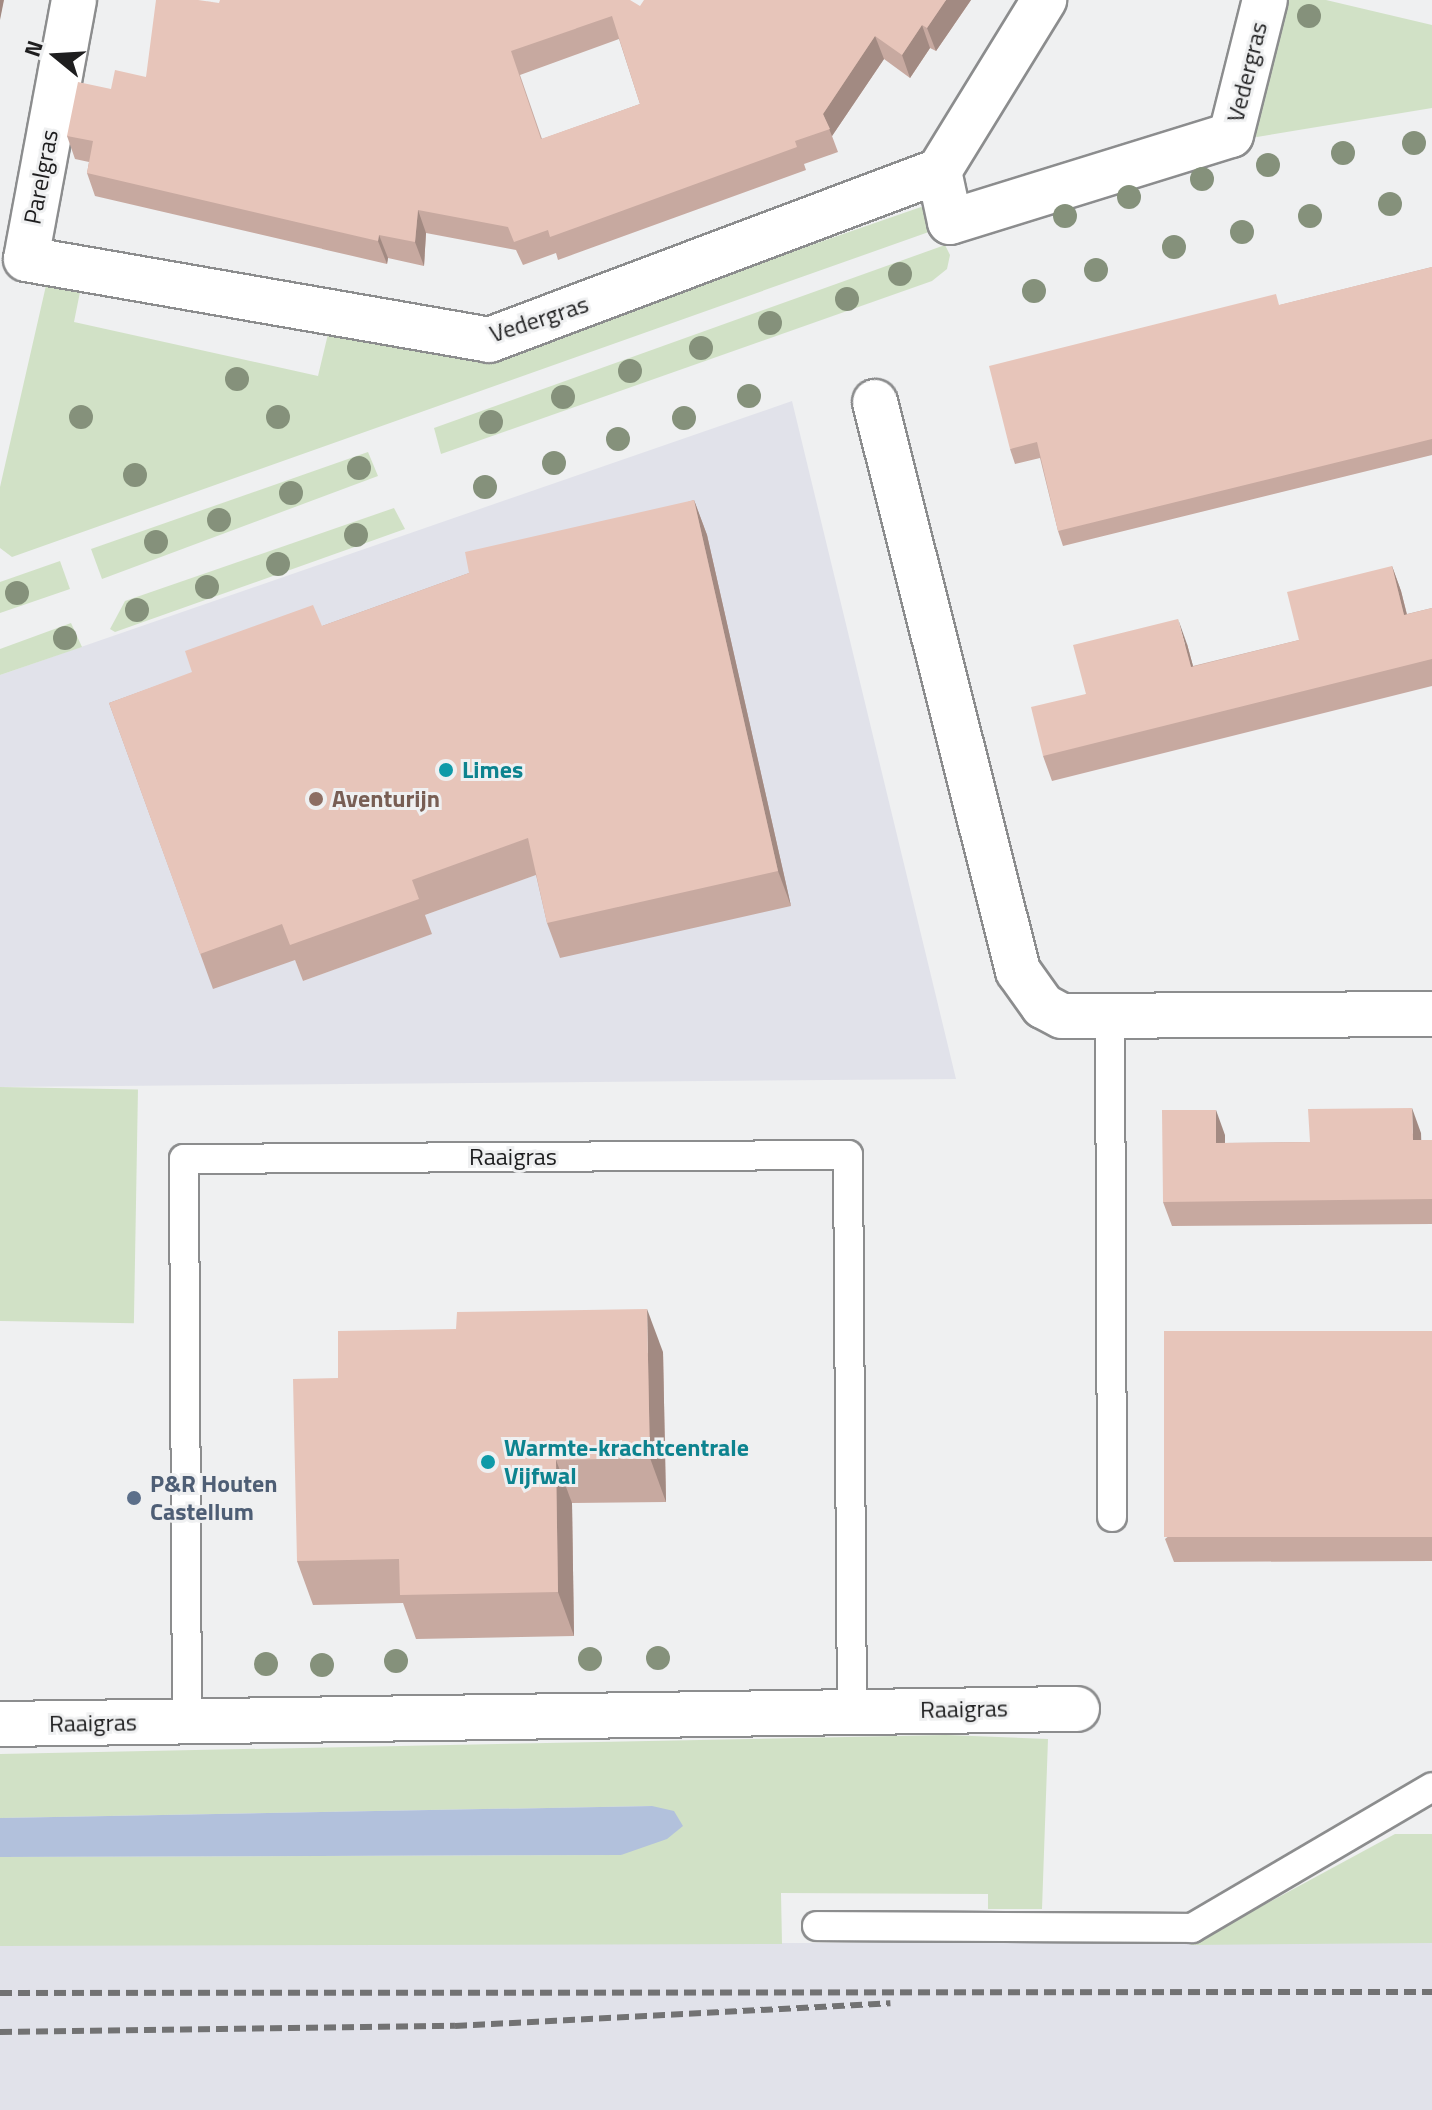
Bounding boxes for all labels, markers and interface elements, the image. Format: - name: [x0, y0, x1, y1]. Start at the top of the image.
- north arrow: [16, 16, 96, 96]
- street label: Vedergras: [1221, 19, 1273, 125]
- text: N: [15, 36, 52, 61]
- street label: Parelgras: [18, 127, 64, 227]
- street label: Vedergras: [486, 290, 592, 348]
- place label: Limes: [462, 756, 523, 784]
- marker: Limes: [437, 761, 455, 779]
- place label: Aventurijn: [332, 785, 440, 813]
- marker: Aventurijn: [307, 790, 325, 808]
- street label: Raaigras: [469, 1143, 557, 1171]
- place label: Warmte-krachtcentrale Vijfwal: [504, 1434, 749, 1490]
- marker: Warmte-krachtcentrale Vijfwal: [479, 1453, 497, 1471]
- place label: P&R Houten Castellum: [150, 1470, 278, 1526]
- marker: P&R Houten Castellum: [125, 1489, 143, 1507]
- street label: Raaigras: [920, 1694, 1008, 1724]
- street label: Raaigras: [49, 1708, 137, 1738]

